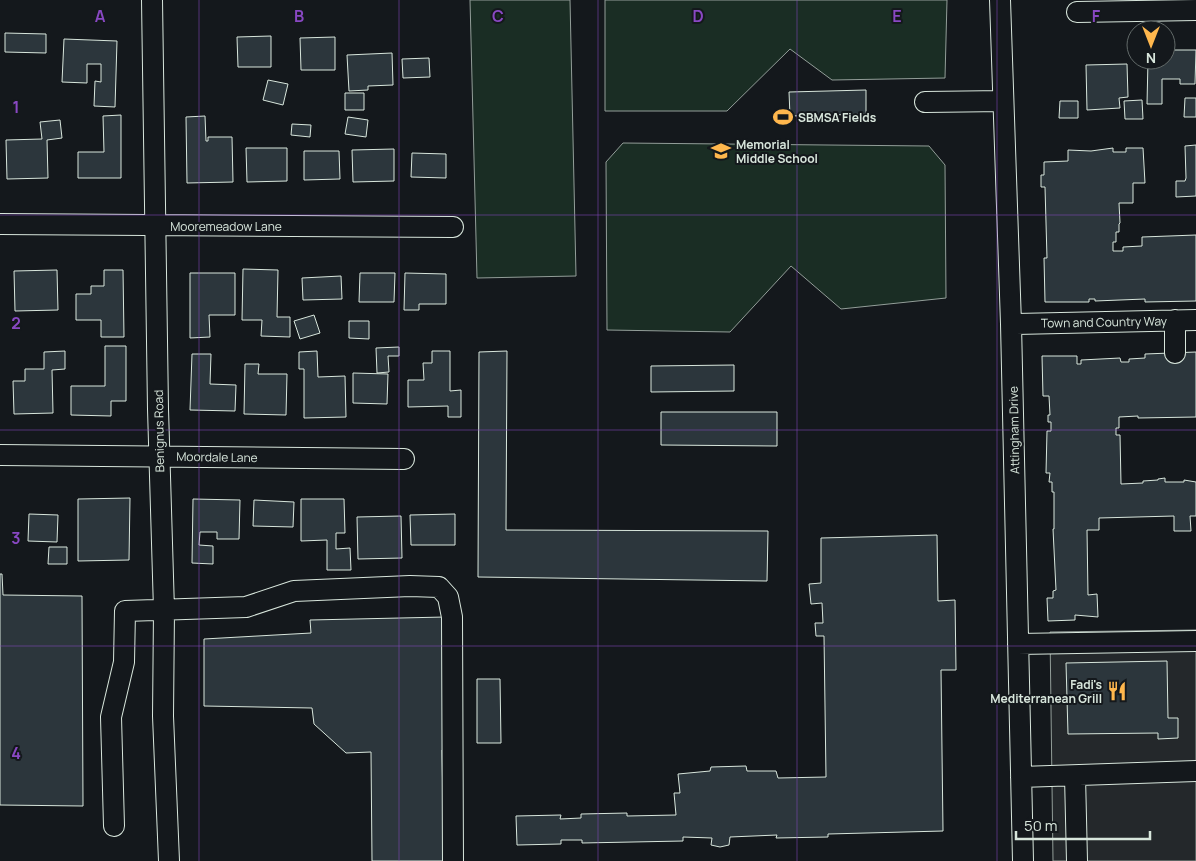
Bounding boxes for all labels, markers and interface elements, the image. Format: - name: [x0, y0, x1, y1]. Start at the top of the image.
- text: A: [95, 5, 106, 27]
- text: B: [294, 5, 304, 27]
- text: C: [492, 5, 504, 27]
- text: D: [692, 5, 704, 27]
- text: E: [892, 5, 902, 27]
- text: F: [1092, 5, 1101, 27]
- north arrow: [1126, 20, 1176, 70]
- text: N: [1146, 49, 1156, 68]
- text: 1: [12, 96, 20, 118]
- sports icon: SBMSA Fields: [772, 106, 794, 128]
- place label: SBMSA Fields: [798, 109, 877, 126]
- place label: Memorial Middle School: [736, 136, 818, 167]
- school or university icon: Memorial Middle School: [710, 140, 732, 162]
- street label: Mooremeadow Lane: [170, 218, 282, 235]
- text: 2: [11, 312, 21, 334]
- street label: Town and Country Way: [1041, 312, 1168, 332]
- street label: Attingham Drive: [1005, 386, 1023, 474]
- street label: Benignus Road: [150, 390, 168, 472]
- street label: Moordale Lane: [176, 448, 258, 466]
- text: 3: [11, 527, 21, 549]
- place label: Fadi's Mediterranean Grill: [990, 676, 1102, 707]
- restaurant icon: Fadi's Mediterranean Grill: [1106, 680, 1128, 702]
- text: 4: [11, 742, 21, 764]
- scale bar: [1016, 808, 1150, 840]
- text: 50 m: [1024, 815, 1058, 836]

